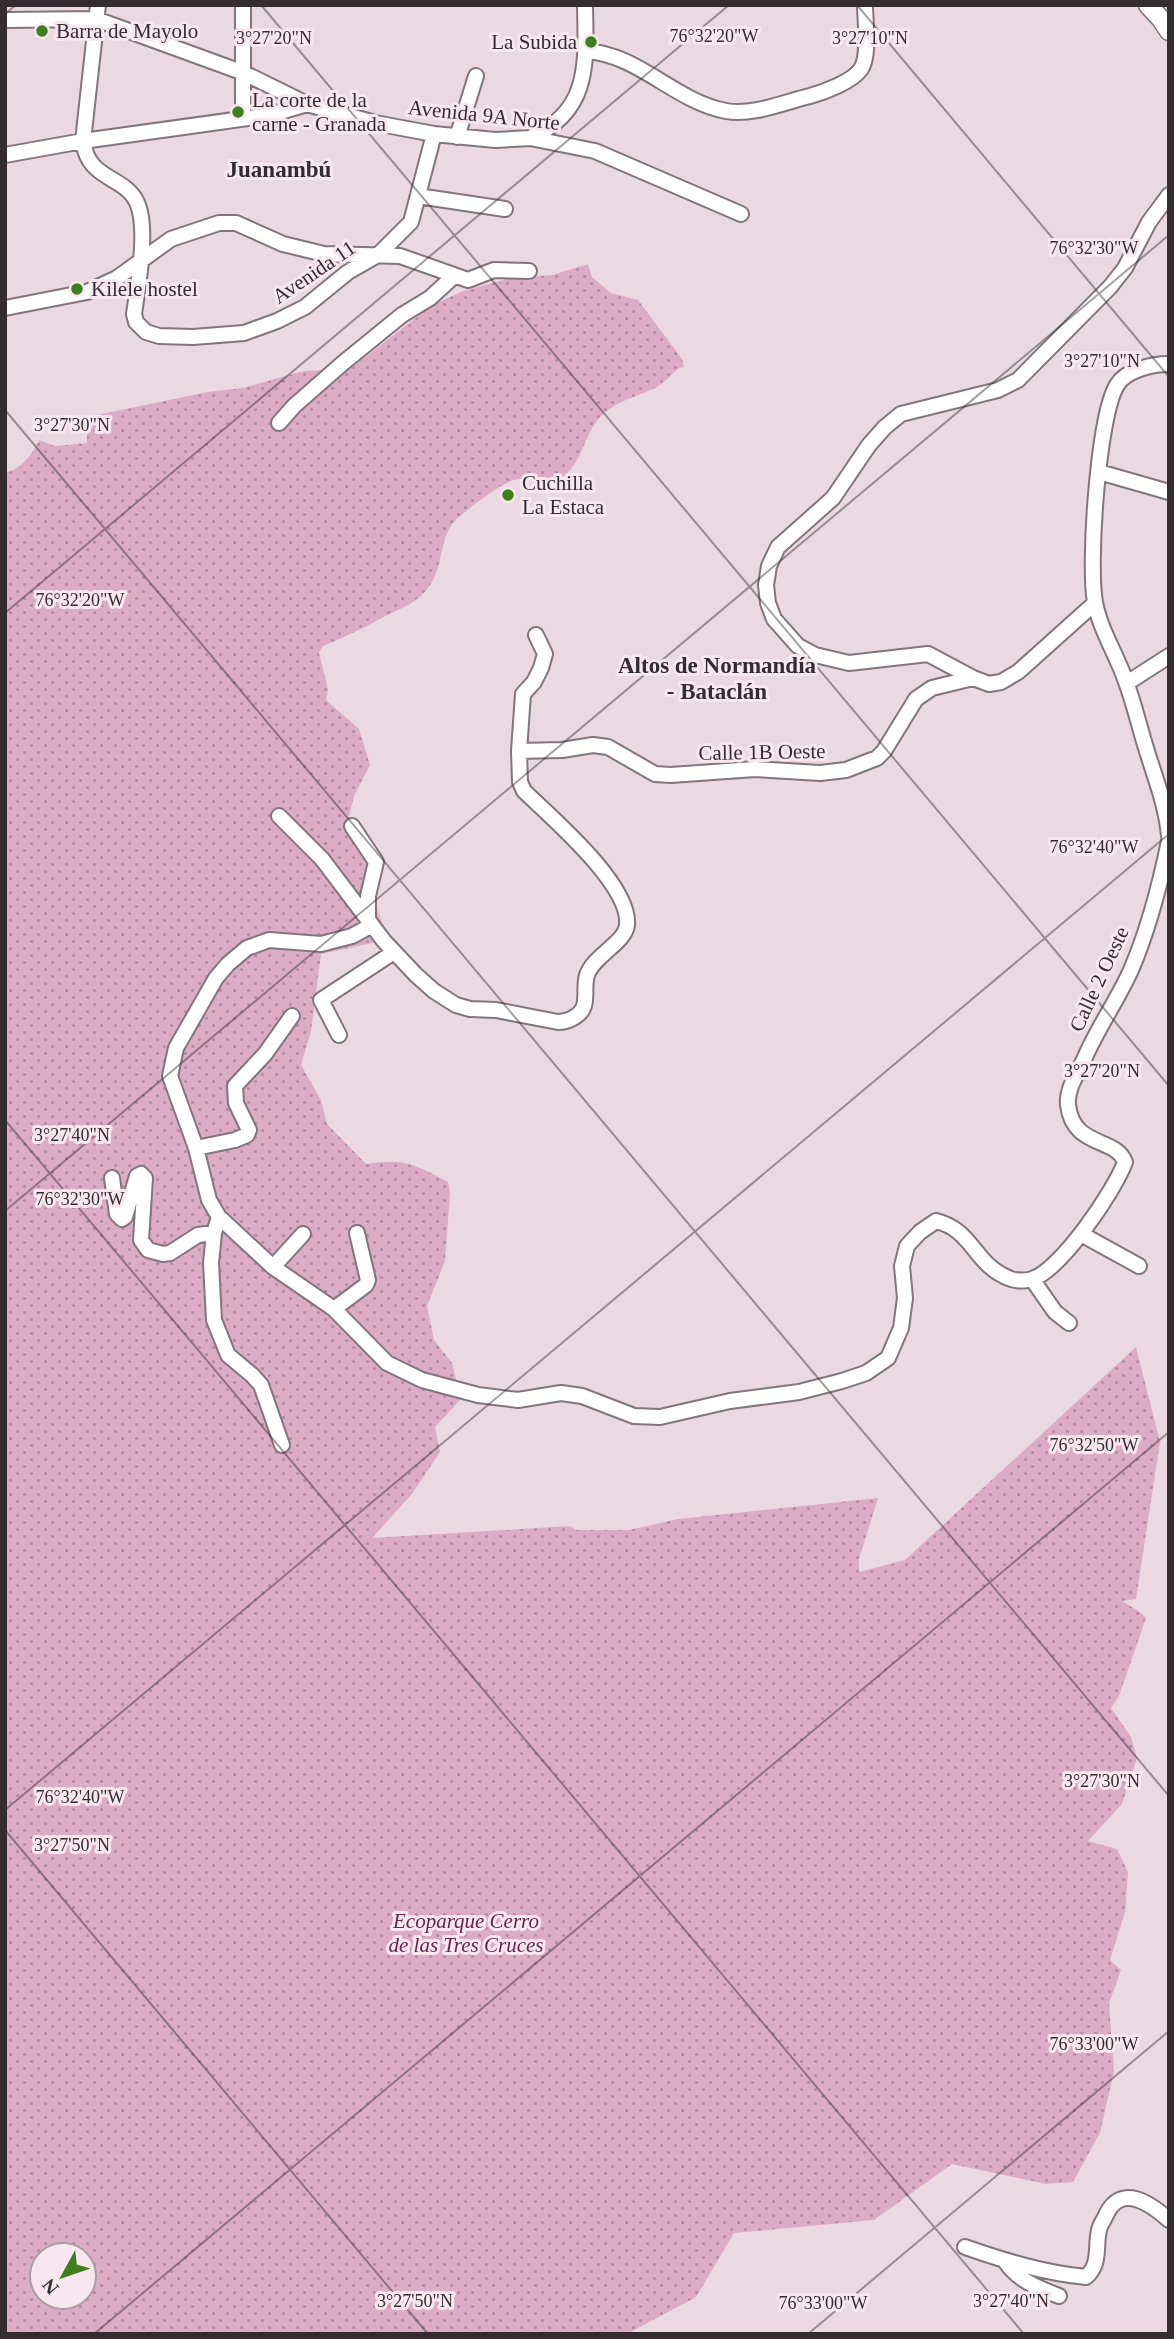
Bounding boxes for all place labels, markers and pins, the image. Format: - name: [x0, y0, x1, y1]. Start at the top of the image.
- place label: Barra de Mayolo: [56, 19, 198, 43]
- marker: Barra de Mayolo: [34, 23, 50, 39]
- place label: La Subida: [491, 30, 578, 54]
- marker: La Subida: [583, 34, 599, 50]
- place label: La corte de la carne - Granada: [252, 88, 387, 136]
- marker: La corte de la carne - Granada: [230, 104, 246, 120]
- place label: Kilele hostel: [91, 277, 198, 301]
- marker: Kilele hostel: [69, 281, 85, 297]
- place label: Cuchilla La Estaca: [522, 471, 605, 519]
- marker: Cuchilla La Estaca: [500, 487, 516, 503]

